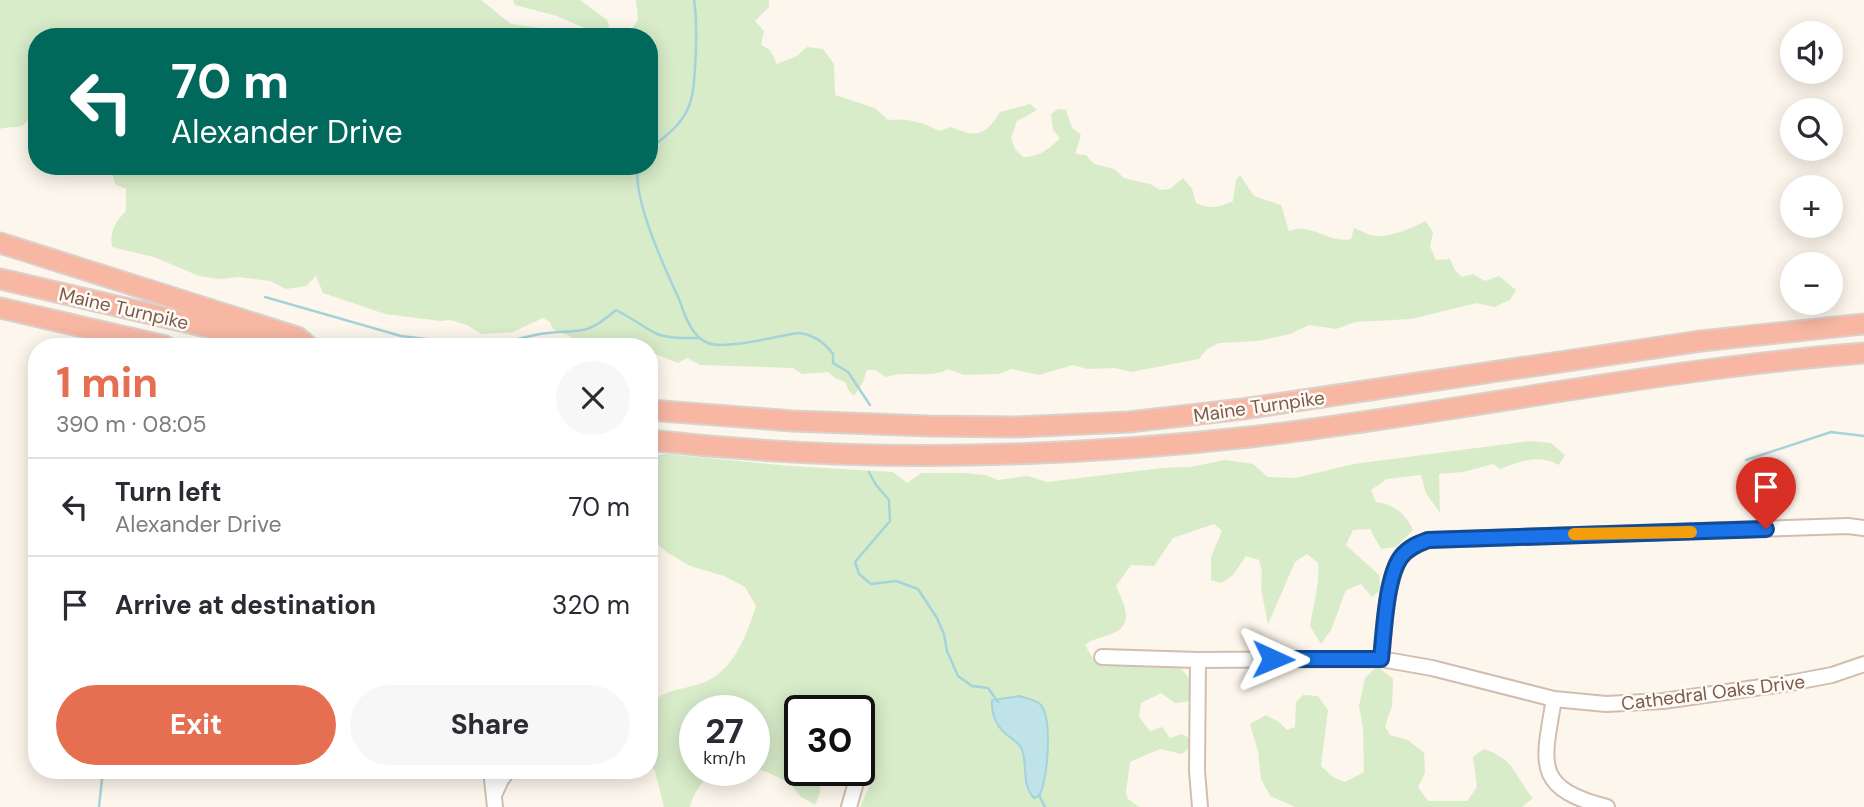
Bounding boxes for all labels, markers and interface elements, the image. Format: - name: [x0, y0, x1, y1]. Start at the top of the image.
- map controls: [1780, 21, 1843, 315]
- button: sound: [1780, 21, 1843, 84]
- text: 70 m: [171, 49, 289, 113]
- icon: left: [56, 56, 147, 147]
- button: search: [1780, 98, 1843, 161]
- text: Alexander Drive: [171, 111, 403, 153]
- button: +: [1780, 175, 1843, 238]
- button: −: [1780, 252, 1843, 315]
- street label: Maine Turnpike: [57, 281, 191, 336]
- text: 1 min: [56, 355, 158, 410]
- button: close: [556, 361, 630, 435]
- street label: Maine Turnpike: [1192, 385, 1326, 428]
- text: 390 m · 08:05: [56, 409, 207, 439]
- pin: [1736, 457, 1796, 529]
- icon: arrive: [1747, 468, 1785, 506]
- text: Turn left: [115, 475, 222, 509]
- icon: left: [56, 488, 94, 526]
- text: 70 m: [569, 490, 630, 524]
- text: Alexander Drive: [115, 509, 282, 539]
- icon: arrive: [56, 586, 94, 624]
- text: Arrive at destination: [115, 588, 376, 622]
- text: 320 m: [552, 588, 630, 622]
- position arrow: [1236, 622, 1310, 696]
- street label: Cathedral Oaks Drive: [1620, 669, 1806, 716]
- button: Exit: [56, 685, 336, 765]
- button: Share: [350, 685, 630, 765]
- speed limit sign: 30: [784, 695, 875, 786]
- text: 27: [705, 708, 744, 754]
- text: km/h: [703, 746, 746, 770]

